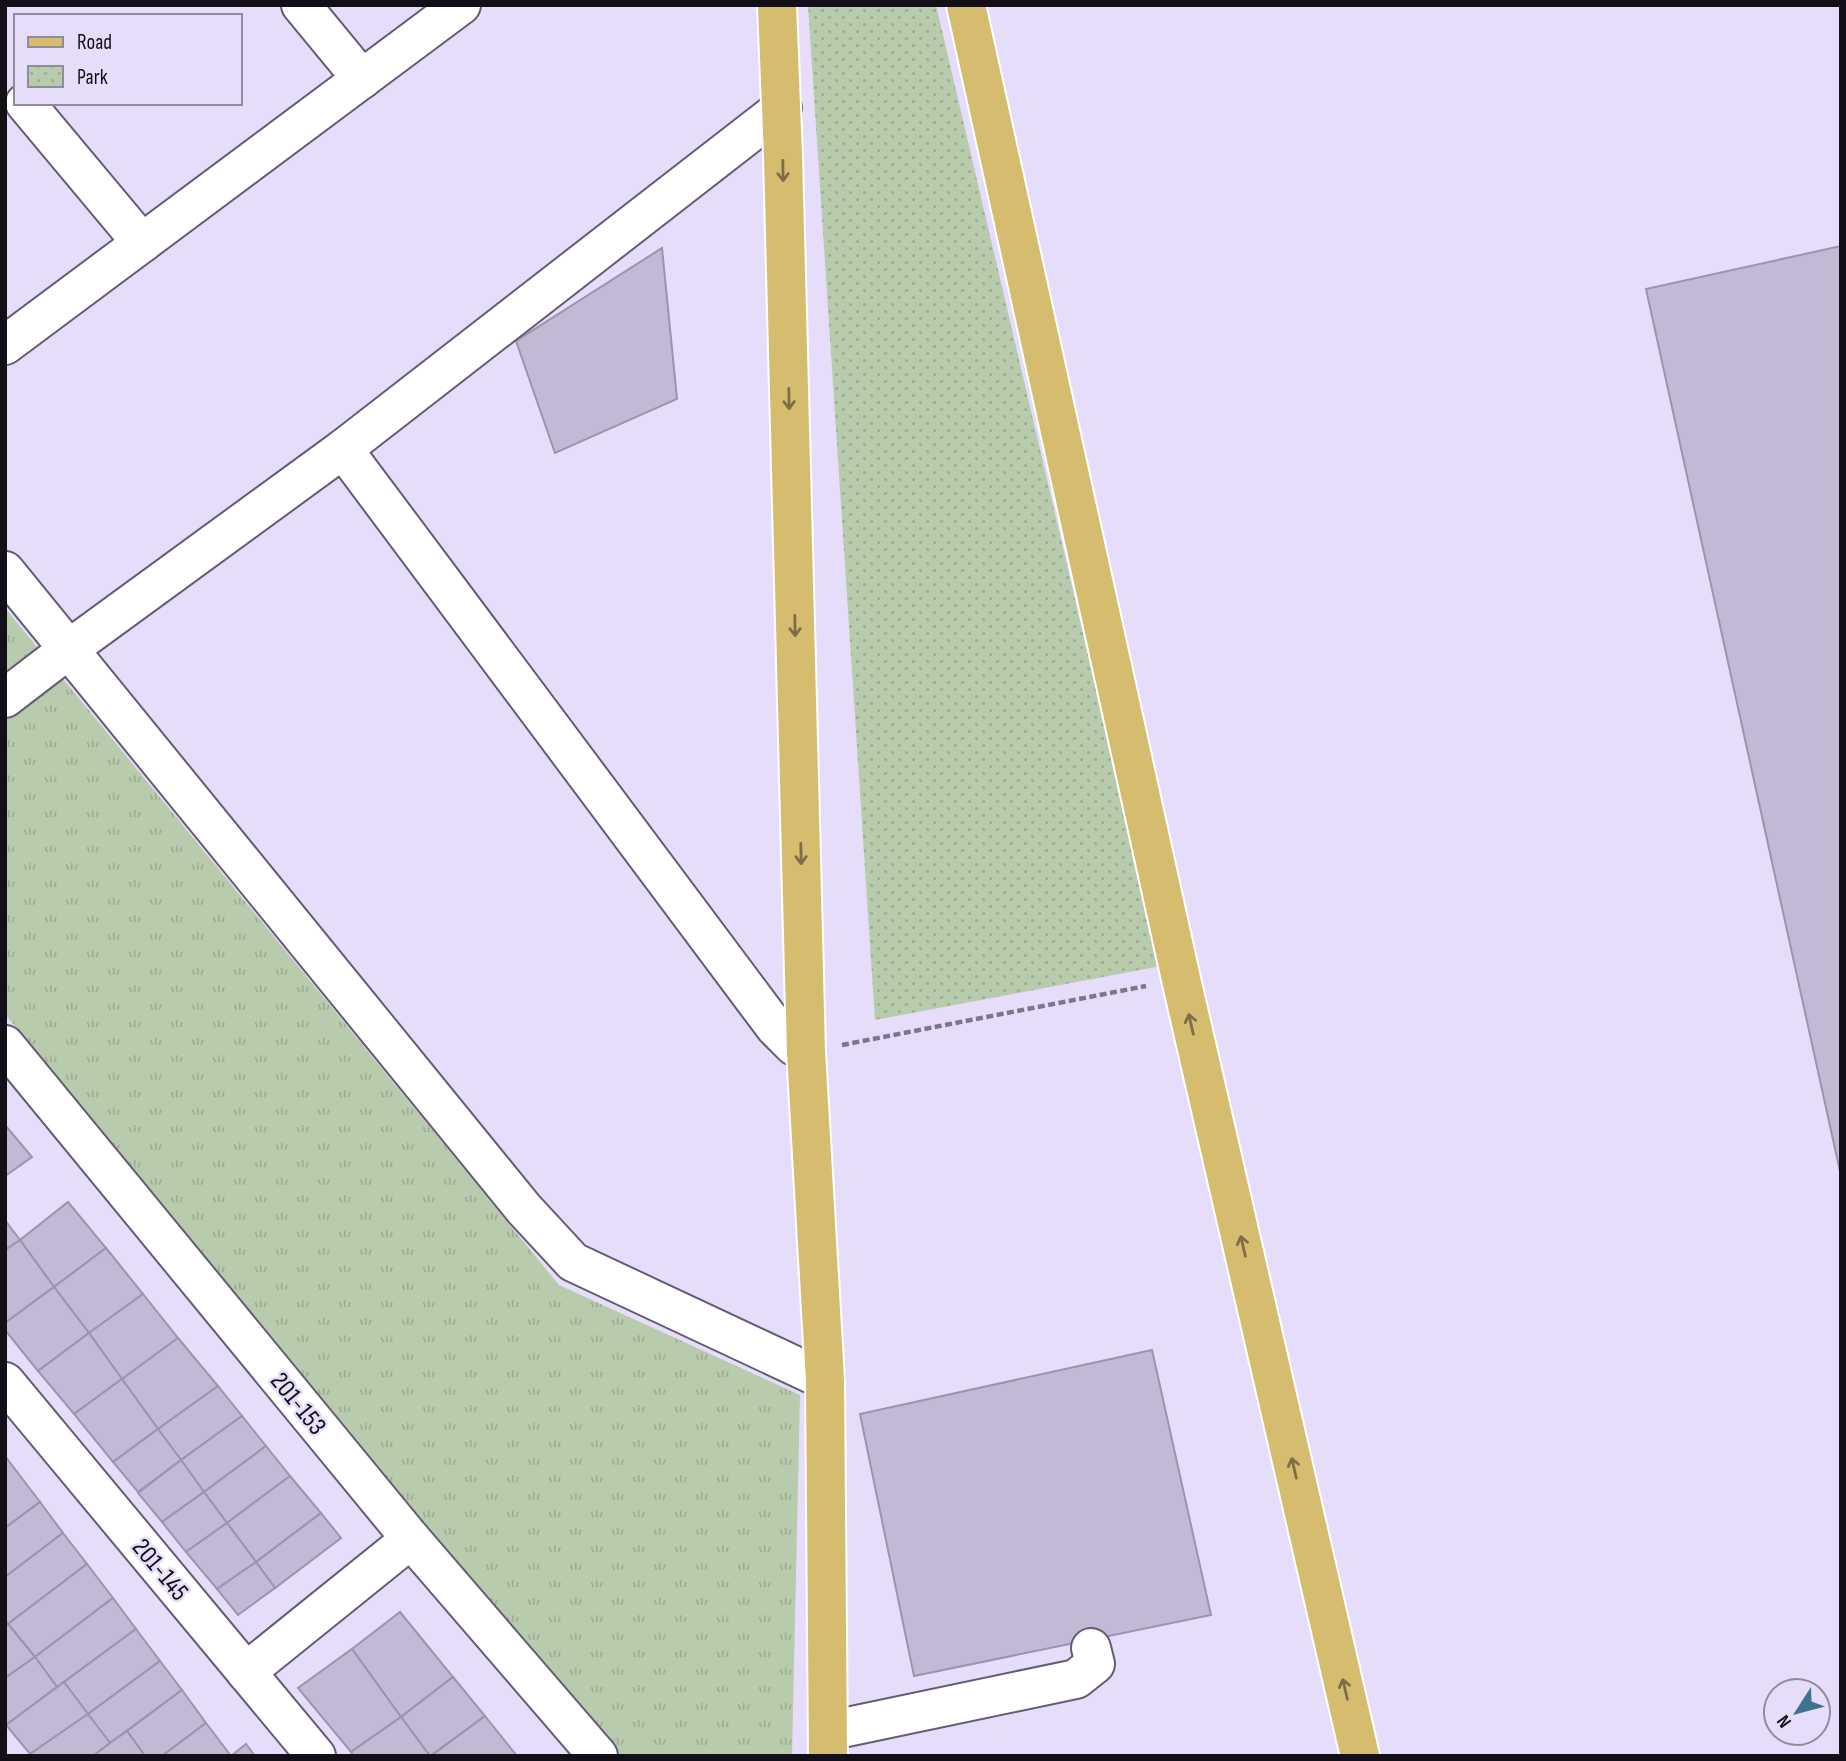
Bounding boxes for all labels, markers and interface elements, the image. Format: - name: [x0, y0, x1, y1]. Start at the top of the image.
- legend: [14, 14, 242, 105]
- text: Road: [77, 30, 112, 55]
- text: Park: [77, 65, 108, 90]
- one-way arrow: [777, 160, 790, 183]
- one-way arrow: [783, 387, 796, 410]
- one-way arrow: [789, 614, 802, 637]
- one-way arrow: [795, 842, 808, 865]
- one-way arrow: [1184, 1013, 1198, 1036]
- one-way arrow: [1235, 1235, 1249, 1258]
- street label: 201-153: [263, 1366, 332, 1441]
- one-way arrow: [1287, 1457, 1300, 1480]
- street label: 201-145: [125, 1533, 195, 1607]
- north arrow: [1762, 1677, 1832, 1747]
- one-way arrow: [1338, 1678, 1351, 1701]
- text: N: [1772, 1710, 1797, 1732]

